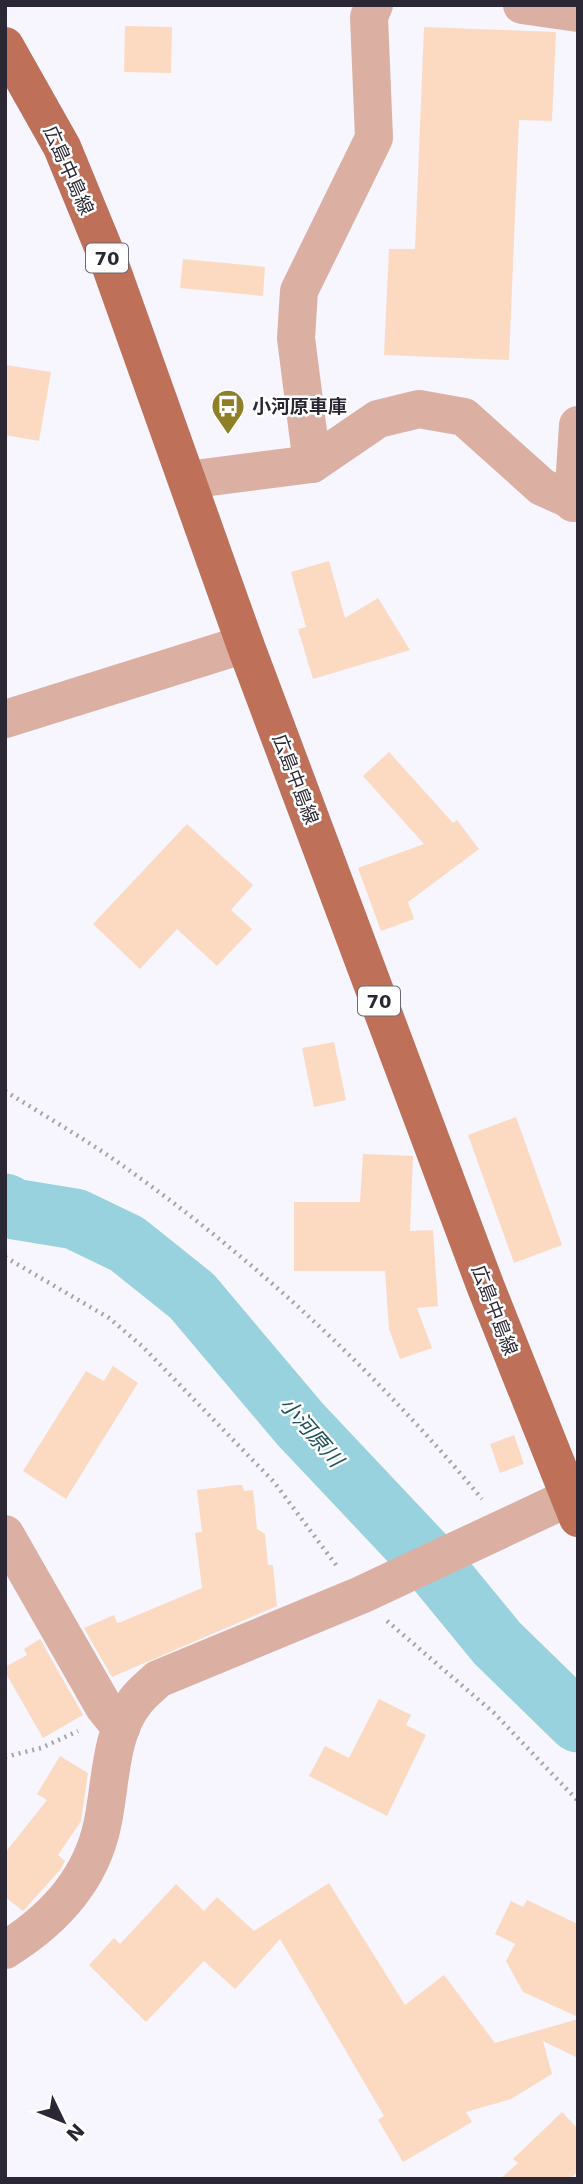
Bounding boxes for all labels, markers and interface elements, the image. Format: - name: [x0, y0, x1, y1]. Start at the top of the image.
- street label: 広島中島線: [40, 122, 98, 218]
- road number: 70: [86, 244, 128, 272]
- bus stop icon: 小河原車庫: [209, 387, 247, 436]
- place label: 小河原車庫: [252, 395, 347, 417]
- street label: 広島中島線: [269, 731, 323, 827]
- road number: 70: [358, 986, 400, 1016]
- street label: 広島中島線: [468, 1262, 522, 1358]
- water label: 小河原川: [274, 1392, 349, 1473]
- north arrow: [28, 2086, 98, 2156]
- text: N: [62, 2119, 89, 2146]

